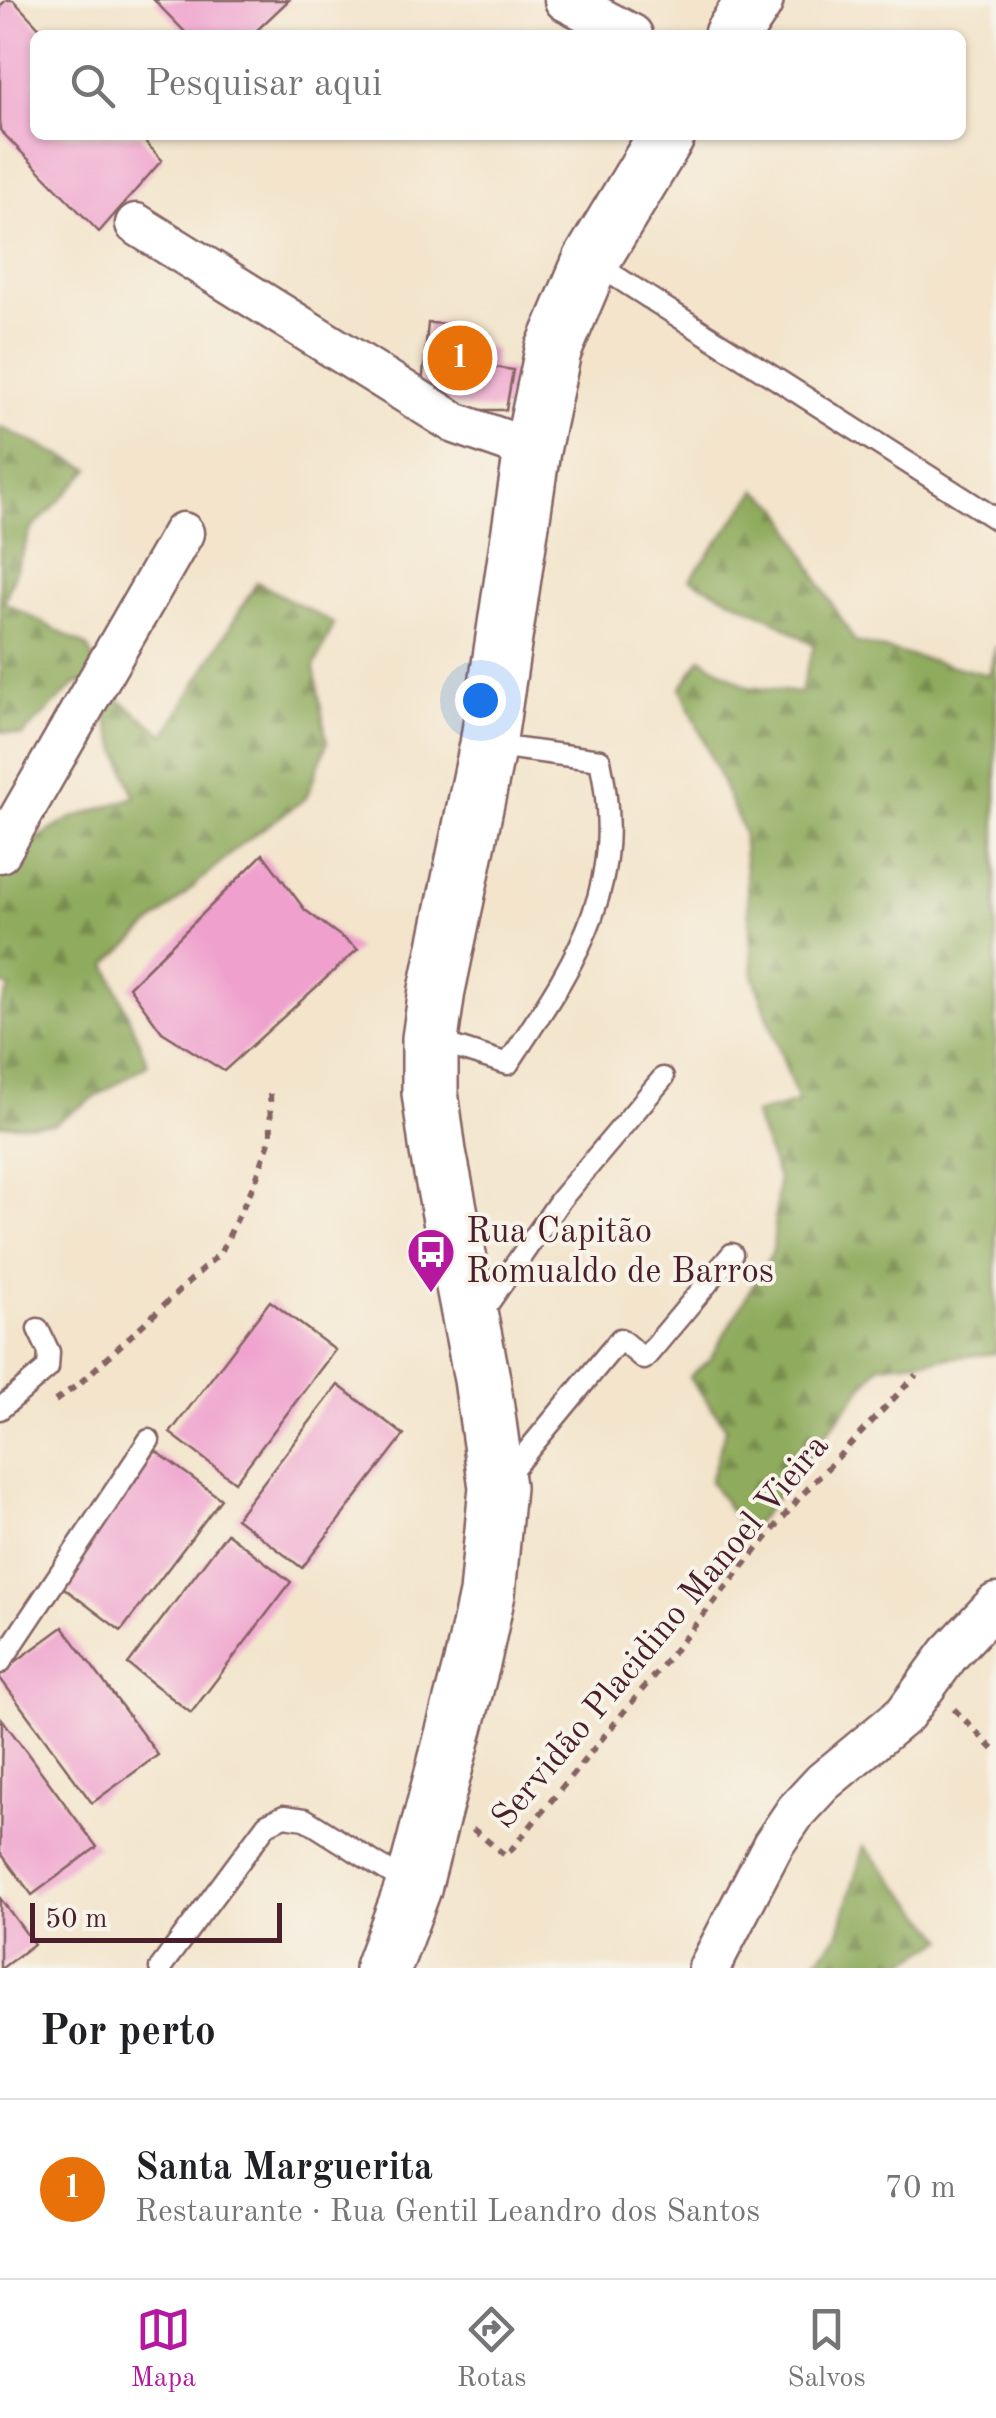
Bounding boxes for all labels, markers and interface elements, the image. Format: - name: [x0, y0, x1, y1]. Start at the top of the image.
- search box: [30, 30, 966, 140]
- icon: search: [65, 58, 120, 113]
- text: Pesquisar aqui: [145, 66, 382, 104]
- pin: 1: [428, 320, 492, 396]
- your location: [455, 675, 506, 726]
- place label: Rua Capitão Romualdo de Barros: [466, 1215, 774, 1290]
- bus stop icon: Rua Capitão Romualdo de Barros: [405, 1226, 457, 1294]
- street label: Servidão Placidino Manoel Vieira: [486, 1428, 836, 1836]
- scale bar: [30, 1898, 282, 1942]
- text: 50 m: [45, 1906, 108, 1934]
- text: Por perto: [40, 2012, 216, 2054]
- text: Santa Marguerita: [135, 2150, 433, 2188]
- text: 1: [63, 2173, 82, 2205]
- text: 70 m: [885, 2173, 956, 2205]
- text: Restaurante · Rua Gentil Leandro dos Santos: [135, 2197, 760, 2229]
- tab: Mapa: [130, 2302, 196, 2397]
- tab: Rotas: [457, 2302, 527, 2397]
- tab: Salvos: [787, 2302, 866, 2397]

